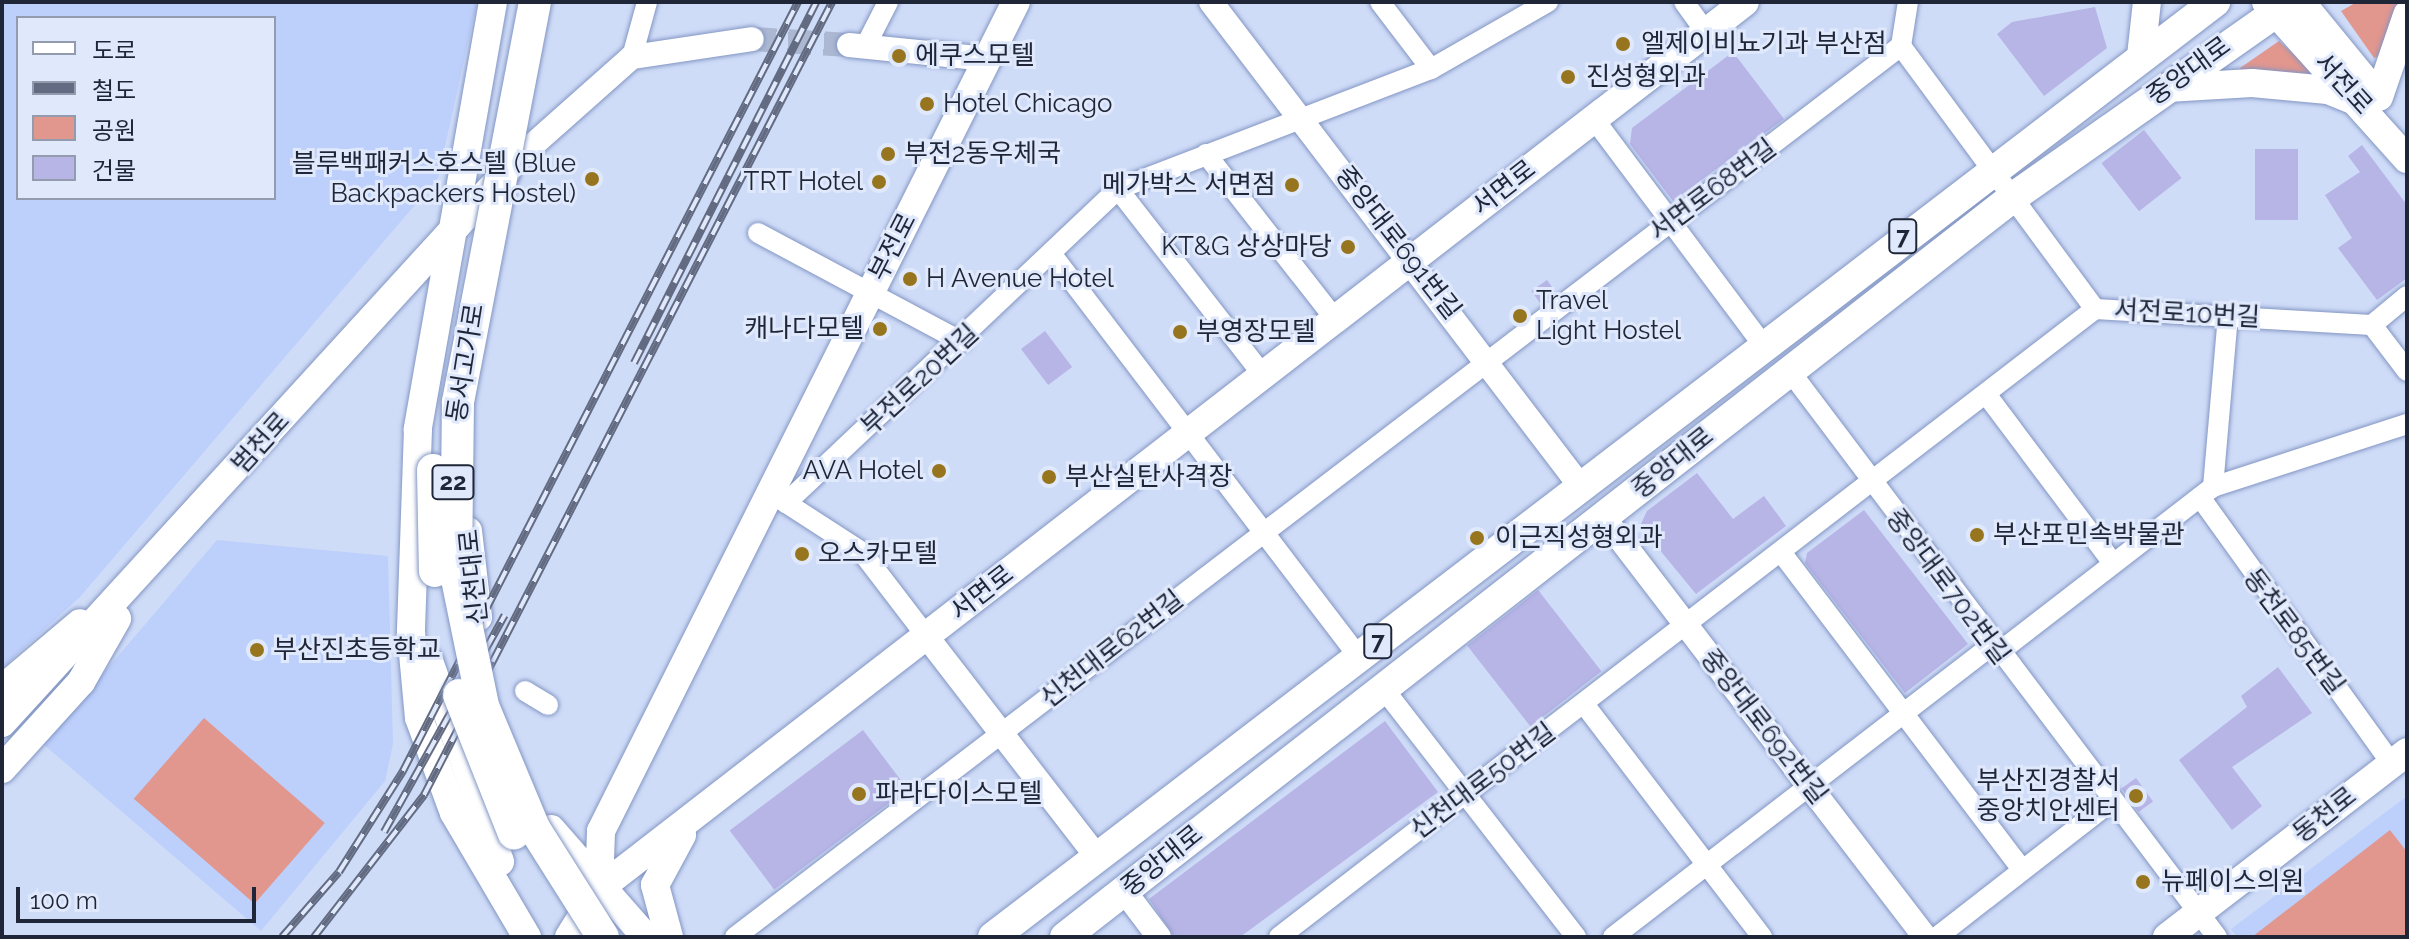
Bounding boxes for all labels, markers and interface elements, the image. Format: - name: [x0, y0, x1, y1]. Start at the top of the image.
- legend: [16, 16, 276, 200]
- place label: 엘제이비뇨기과 부산점: [1641, 28, 1887, 60]
- street label: 중앙대로: [2141, 30, 2237, 112]
- marker: 엘제이비뇨기과 부산점: [1612, 33, 1634, 55]
- text: 도로: [92, 36, 136, 65]
- place label: 에쿠스모텔: [915, 40, 1035, 72]
- marker: 에쿠스모텔: [890, 47, 908, 65]
- street label: 서전로: [2307, 47, 2379, 121]
- place label: 진성형외과: [1586, 61, 1706, 93]
- marker: 진성형외과: [1557, 66, 1579, 88]
- text: 철도: [92, 76, 136, 105]
- place label: Hotel Chicago: [943, 88, 1113, 120]
- marker: Hotel Chicago: [918, 95, 936, 113]
- text: 공원: [92, 116, 136, 145]
- street label: 서면로68번길: [1643, 132, 1783, 248]
- place label: 부전2동우체국: [904, 138, 1061, 170]
- marker: 부전2동우체국: [879, 145, 897, 163]
- place label: 블루백패커스호스텔 (Blue Backpackers Hostel): [292, 148, 576, 210]
- street label: 서면로: [1466, 154, 1542, 222]
- text: 건물: [92, 156, 136, 185]
- street label: 중앙대로691번길: [1329, 160, 1467, 326]
- place label: TRT Hotel: [743, 166, 863, 198]
- place label: 메가박스 서면점: [1102, 169, 1276, 201]
- marker: 블루백패커스호스텔 (Blue Backpackers Hostel): [583, 170, 601, 188]
- marker: TRT Hotel: [870, 173, 888, 191]
- marker: 메가박스 서면점: [1283, 176, 1301, 194]
- street label: 부전로: [863, 208, 923, 286]
- road number: 7: [1887, 216, 1919, 256]
- place label: KT&G 상상마당: [1161, 231, 1332, 263]
- marker: KT&G 상상마당: [1339, 238, 1357, 256]
- place label: H Avenue Hotel: [926, 263, 1115, 295]
- marker: H Avenue Hotel: [901, 270, 919, 288]
- place label: Travel Light Hostel: [1536, 285, 1681, 346]
- street label: 서전로10번길: [2113, 295, 2261, 333]
- street label: 동서고가로: [441, 301, 491, 425]
- marker: Travel Light Hostel: [1511, 307, 1529, 325]
- place label: 캐나다모텔: [744, 313, 864, 345]
- place label: 부영장모텔: [1196, 316, 1316, 348]
- street label: 부전로20번길: [855, 318, 985, 442]
- marker: 캐나다모텔: [871, 320, 889, 338]
- marker: 부영장모텔: [1171, 323, 1189, 341]
- street label: 범천로: [225, 406, 297, 480]
- street label: 중앙대로: [1626, 421, 1720, 505]
- place label: AVA Hotel: [802, 455, 923, 487]
- place label: 부산실탄사격장: [1065, 461, 1232, 493]
- road number: 22: [431, 462, 475, 502]
- marker: AVA Hotel: [930, 462, 948, 480]
- marker: 부산실탄사격장: [1040, 468, 1058, 486]
- street label: 중앙대로702번길: [1879, 503, 2017, 671]
- place label: 부산포민속박물관: [1993, 519, 2184, 551]
- place label: 이근직성형외과: [1495, 522, 1662, 554]
- marker: 부산포민속박물관: [1968, 526, 1986, 544]
- marker: 이근직성형외과: [1466, 527, 1488, 549]
- street label: 신천대로: [453, 528, 495, 626]
- place label: 오스카모텔: [818, 538, 938, 570]
- marker: 오스카모텔: [793, 545, 811, 563]
- street label: 서면로: [944, 559, 1020, 627]
- street label: 동천로85번길: [2237, 563, 2351, 701]
- street label: 신천대로62번길: [1034, 584, 1190, 714]
- road number: 7: [1362, 621, 1394, 661]
- place label: 부산진초등학교: [273, 634, 440, 666]
- marker: 부산진초등학교: [248, 641, 266, 659]
- street label: 중앙대로692번길: [1694, 643, 1834, 811]
- street label: 신천대로50번길: [1404, 716, 1562, 846]
- place label: 부산진경찰서 중앙치안센터: [1976, 765, 2120, 826]
- place label: 파라다이스모텔: [875, 778, 1042, 810]
- street label: 동천로: [2287, 781, 2363, 849]
- marker: 파라다이스모텔: [850, 785, 868, 803]
- marker: 부산진경찰서 중앙치안센터: [2127, 787, 2145, 805]
- street label: 중앙대로: [1115, 819, 1209, 903]
- place label: 뉴페이스의원: [2161, 866, 2305, 898]
- scale bar: [20, 871, 260, 921]
- marker: 뉴페이스의원: [2132, 871, 2154, 893]
- text: 100 m: [30, 886, 98, 915]

